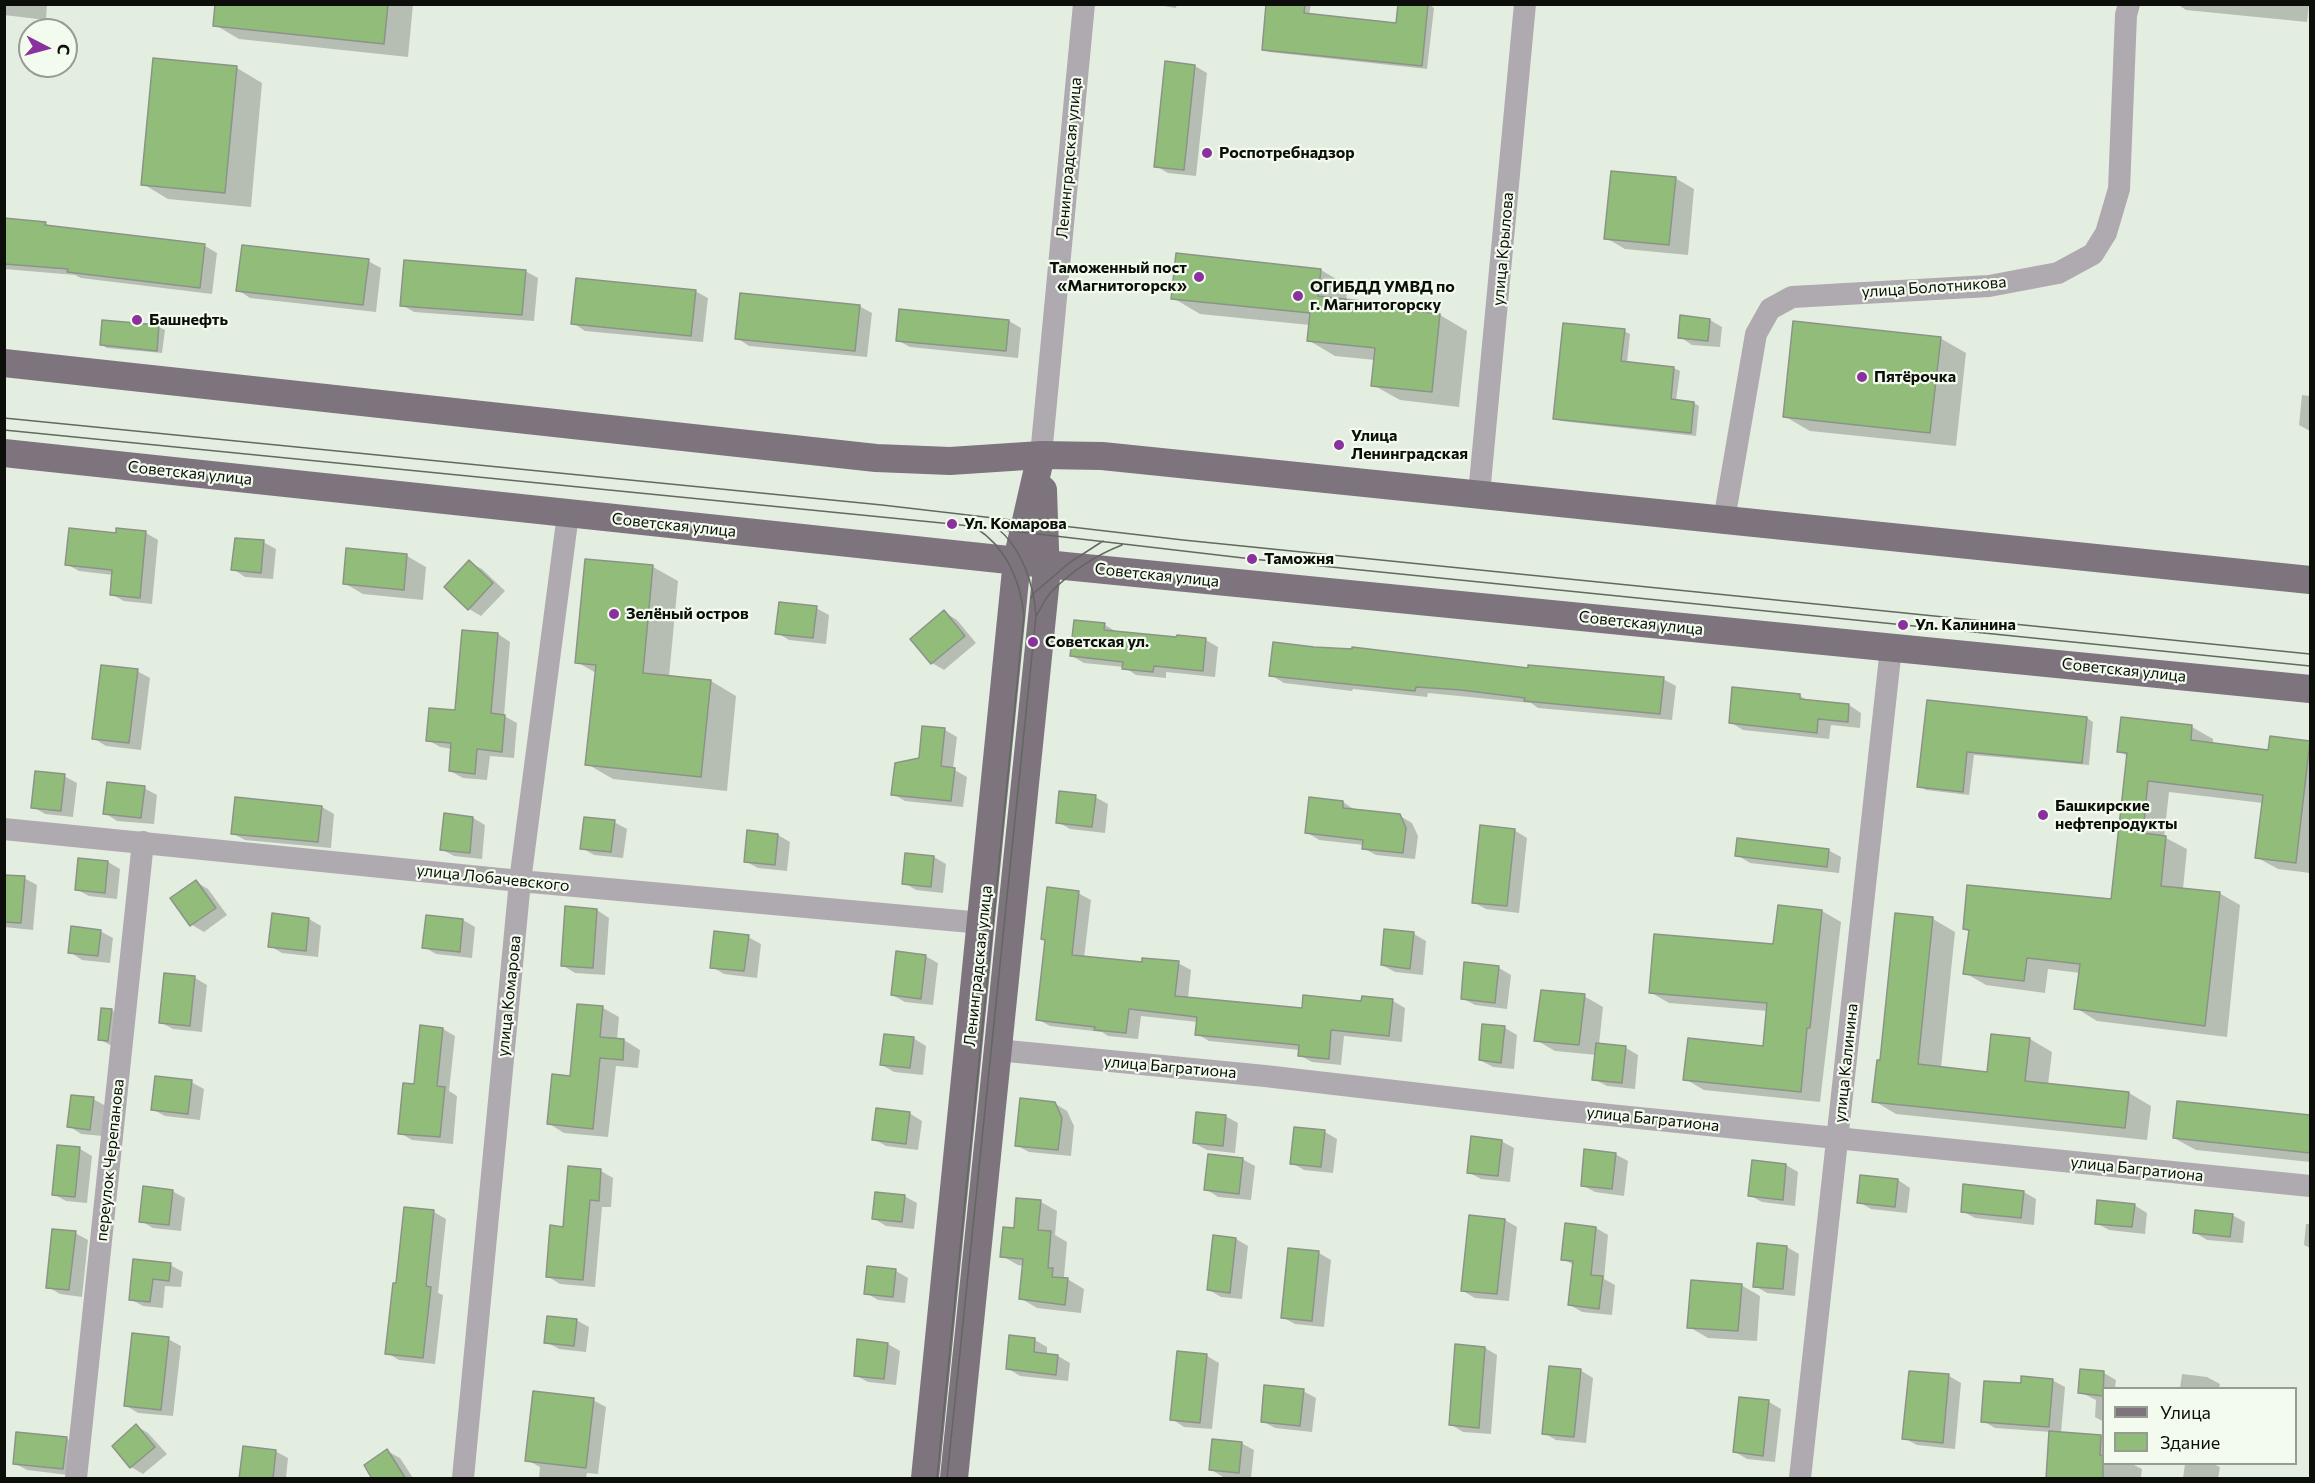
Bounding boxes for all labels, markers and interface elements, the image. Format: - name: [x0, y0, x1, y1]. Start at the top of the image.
- north arrow: [18, 18, 78, 78]
- text: С: [54, 43, 74, 56]
- street label: Ленинградская улица: [1052, 77, 1086, 239]
- place label: Роспотребнадзор: [1219, 143, 1355, 163]
- marker: Роспотребнадзор: [1200, 146, 1214, 160]
- street label: улица Крылова: [1488, 191, 1518, 307]
- place label: Таможенный пост «Магнитогорск»: [1049, 258, 1187, 296]
- marker: Таможенный пост «Магнитогорск»: [1192, 270, 1206, 284]
- street label: улица Болотникова: [1861, 272, 2007, 302]
- place label: ОГИБДД УМВД по г. Магнитогорску: [1310, 277, 1455, 315]
- marker: ОГИБДД УМВД по г. Магнитогорску: [1291, 289, 1305, 303]
- place label: Башнефть: [149, 310, 228, 330]
- marker: Башнефть: [130, 313, 144, 327]
- place label: Пятёрочка: [1874, 367, 1956, 387]
- marker: Пятёрочка: [1855, 370, 1869, 384]
- place label: Улица Ленинградская: [1351, 426, 1468, 464]
- marker: Улица Ленинградская: [1332, 438, 1346, 452]
- street label: Советская улица: [127, 457, 253, 489]
- street label: Советская улица: [611, 509, 737, 541]
- place label: Ул. Комарова: [964, 514, 1067, 534]
- marker: Ул. Комарова: [945, 517, 959, 531]
- place label: Таможня: [1264, 549, 1334, 569]
- marker: Таможня: [1245, 552, 1259, 566]
- street label: Советская улица: [1094, 559, 1220, 591]
- place label: Зелёный остров: [626, 604, 749, 624]
- marker: Зелёный остров: [607, 607, 621, 621]
- street label: Советская улица: [1578, 607, 1704, 639]
- place label: Ул. Калинина: [1915, 615, 2016, 635]
- marker: Ул. Калинина: [1896, 618, 1910, 632]
- place label: Советская ул.: [1045, 632, 1149, 652]
- marker: Советская ул.: [1026, 635, 1040, 649]
- street label: Советская улица: [2061, 654, 2187, 686]
- place label: Башкирские нефтепродукты: [2055, 796, 2178, 834]
- marker: Башкирские нефтепродукты: [2036, 808, 2050, 822]
- street label: улица Лобачевского: [415, 860, 571, 896]
- street label: Ленинградская улица: [960, 884, 996, 1048]
- street label: улица Комарова: [493, 934, 525, 1058]
- street label: улица Калинина: [1830, 1002, 1862, 1124]
- street label: улица Багратиона: [1103, 1052, 1237, 1082]
- street label: переулок Черепанова: [92, 1078, 128, 1242]
- street label: улица Багратиона: [1586, 1102, 1720, 1136]
- street label: улица Багратиона: [2070, 1152, 2204, 1186]
- legend: [2102, 1387, 2297, 1465]
- text: Улица: [2160, 1401, 2211, 1423]
- text: Здание: [2160, 1431, 2220, 1453]

